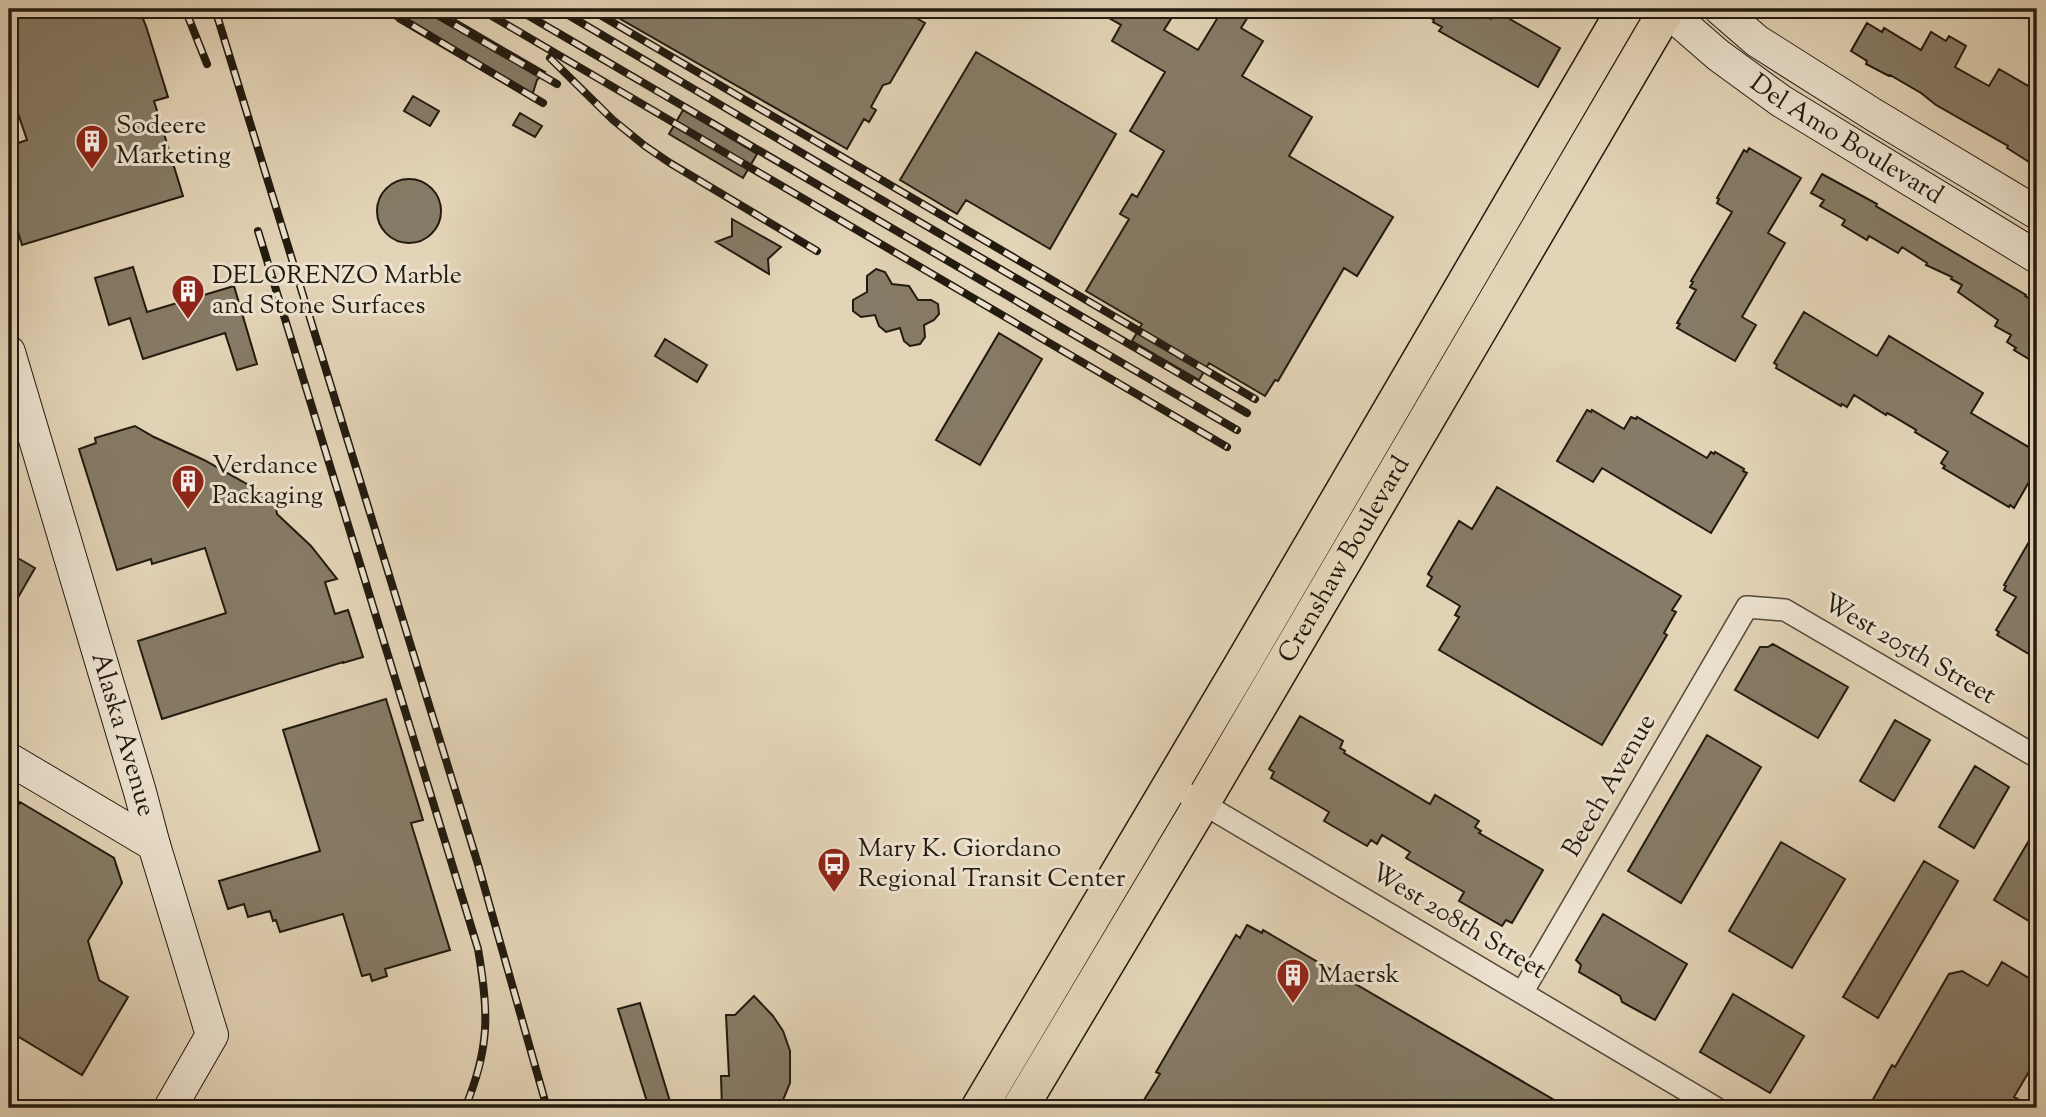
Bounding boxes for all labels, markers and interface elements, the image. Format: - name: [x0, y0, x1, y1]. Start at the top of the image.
- street label: Del Amo Boulevard: [1742, 65, 1950, 214]
- place label: Sodeere Marketing: [116, 108, 231, 175]
- building icon: Sodeere Marketing: [73, 122, 111, 171]
- place label: DELORENZO Marble and Stone Surfaces: [212, 258, 462, 325]
- building icon: DELORENZO Marble and Stone Surfaces: [169, 272, 207, 321]
- place label: Verdance Packaging: [212, 448, 323, 515]
- street label: Crenshaw Boulevard: [1269, 449, 1420, 670]
- building icon: Verdance Packaging: [169, 462, 207, 511]
- street label: West 205th Street: [1815, 585, 2003, 715]
- street label: Alaska Avenue: [81, 648, 164, 820]
- street label: Beech Avenue: [1554, 708, 1666, 864]
- place label: Mary K. Giordano Regional Transit Center: [858, 831, 1126, 898]
- bus stop icon: Mary K. Giordano Regional Transit Center: [815, 845, 853, 894]
- street label: West 208th Street: [1363, 855, 1553, 989]
- building icon: Maersk: [1274, 956, 1312, 1005]
- place label: Maersk: [1318, 957, 1400, 994]

